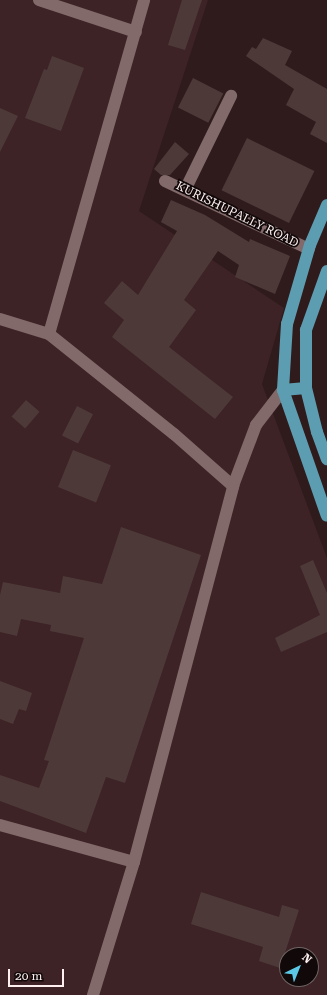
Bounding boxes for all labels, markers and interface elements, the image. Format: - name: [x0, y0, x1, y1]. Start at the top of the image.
- street label: KURISHUPALLY ROAD: [173, 179, 301, 251]
- north arrow: [279, 947, 319, 987]
- text: N: [299, 951, 314, 966]
- scale bar: [10, 961, 66, 987]
- text: 20 m: [15, 969, 42, 983]

